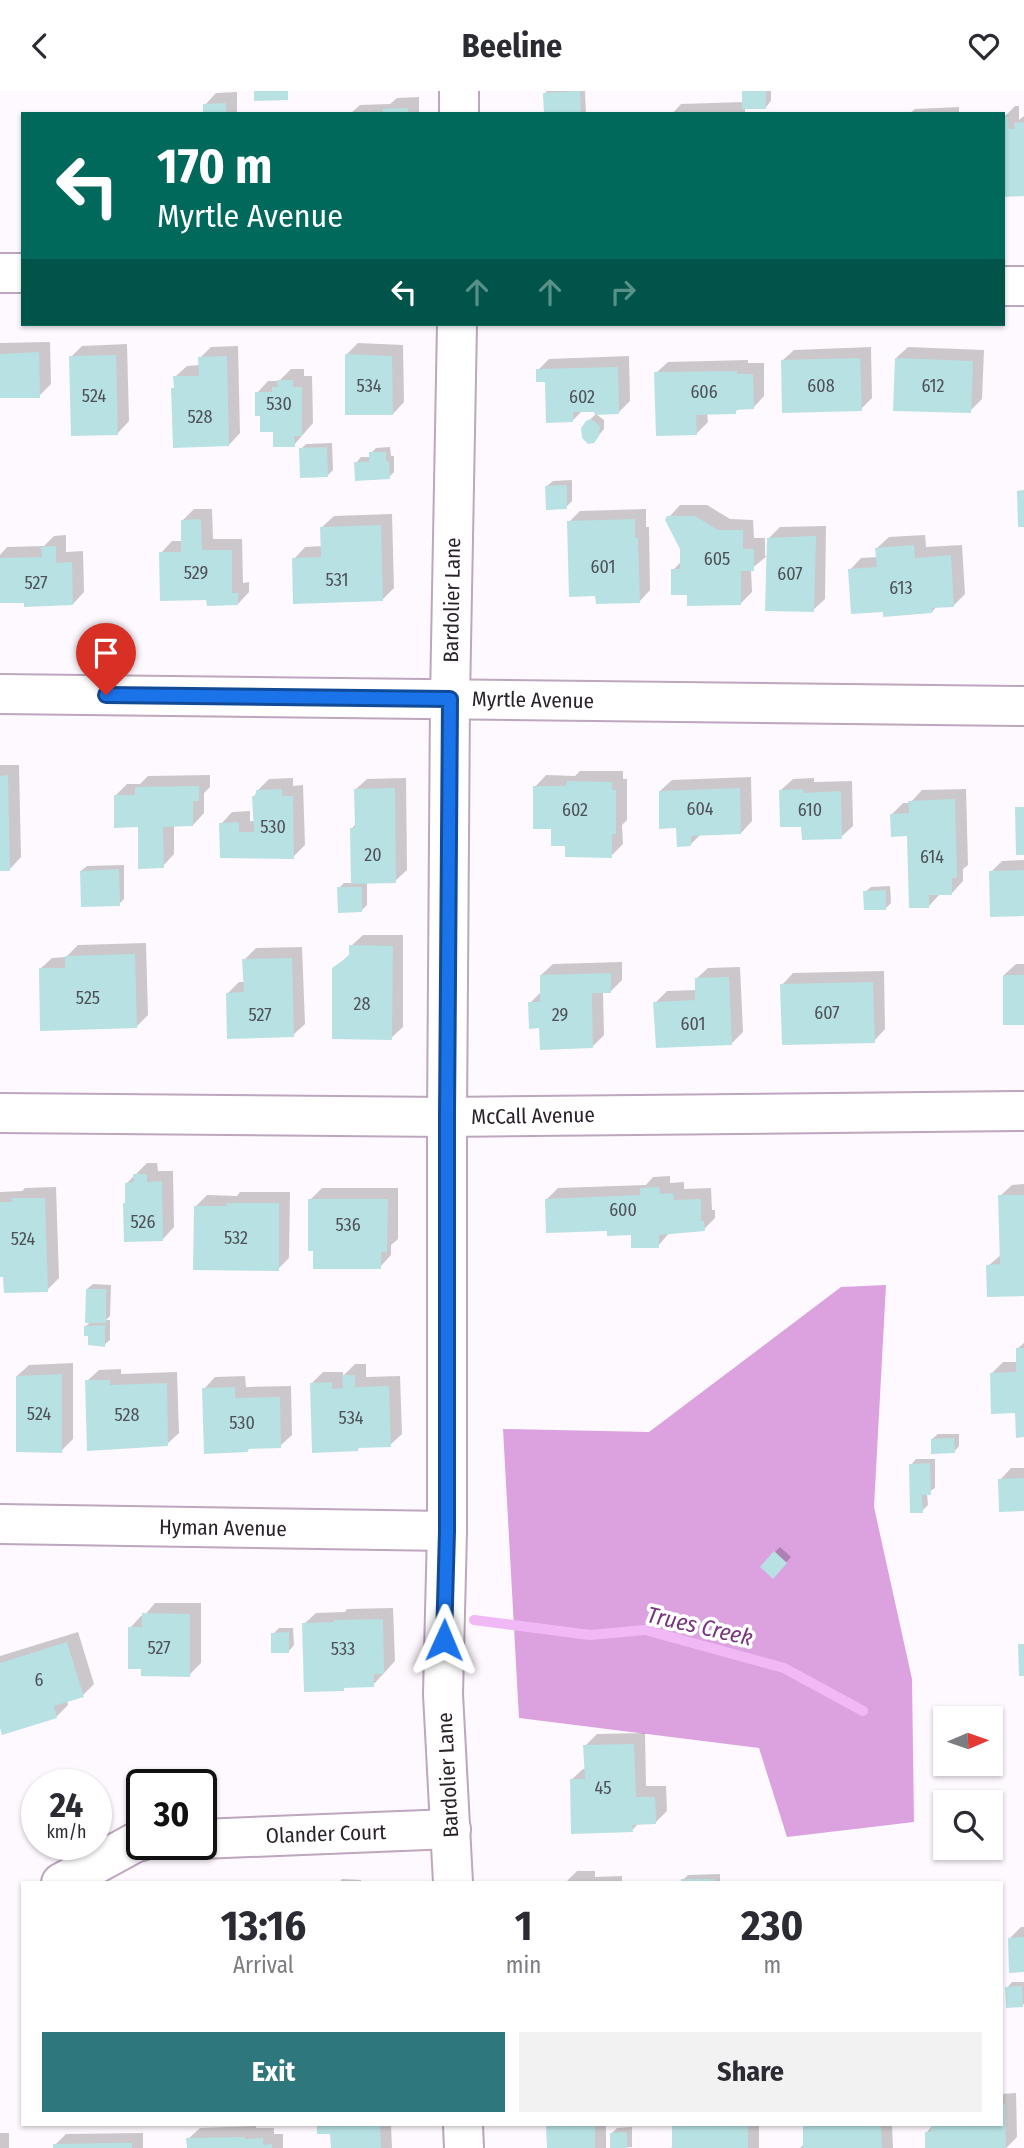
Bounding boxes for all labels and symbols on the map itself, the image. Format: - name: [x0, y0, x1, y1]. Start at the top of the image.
- house number: 534: [357, 375, 382, 397]
- house number: 608: [807, 375, 835, 397]
- house number: 612: [921, 375, 945, 397]
- house number: 606: [690, 381, 718, 403]
- house number: 524: [82, 385, 106, 407]
- house number: 602: [569, 386, 595, 408]
- house number: 530: [266, 393, 292, 415]
- house number: 528: [187, 406, 213, 428]
- street label: Bardolier Lane: [438, 537, 466, 663]
- house number: 605: [704, 548, 730, 570]
- house number: 601: [591, 556, 615, 578]
- house number: 529: [184, 562, 208, 584]
- house number: 607: [777, 563, 803, 585]
- house number: 531: [326, 569, 348, 591]
- house number: 527: [24, 572, 48, 594]
- house number: 613: [889, 577, 913, 599]
- pin: [76, 623, 136, 695]
- street label: Myrtle Avenue: [472, 686, 594, 714]
- house number: 604: [686, 798, 714, 820]
- house number: 602: [562, 799, 588, 821]
- house number: 610: [798, 799, 822, 821]
- house number: 530: [260, 816, 286, 838]
- house number: 20: [364, 844, 382, 866]
- house number: 614: [920, 846, 944, 868]
- house number: 525: [76, 987, 100, 1009]
- house number: 28: [354, 993, 370, 1015]
- house number: 607: [814, 1002, 840, 1024]
- house number: 527: [248, 1004, 272, 1026]
- house number: 29: [552, 1004, 568, 1026]
- house number: 601: [681, 1013, 705, 1035]
- street label: McCall Avenue: [471, 1102, 595, 1130]
- house number: 600: [609, 1199, 637, 1221]
- house number: 526: [131, 1211, 156, 1233]
- house number: 536: [335, 1214, 361, 1236]
- house number: 532: [224, 1227, 248, 1249]
- house number: 524: [11, 1228, 35, 1250]
- house number: 524: [27, 1403, 51, 1425]
- house number: 528: [114, 1404, 140, 1426]
- house number: 534: [339, 1407, 364, 1429]
- house number: 530: [229, 1412, 255, 1434]
- street label: Hyman Avenue: [159, 1514, 287, 1542]
- water label: Trues Creek: [645, 1600, 755, 1652]
- position arrow: [407, 1603, 481, 1677]
- house number: 527: [147, 1637, 171, 1659]
- house number: 533: [331, 1638, 355, 1660]
- house number: 6: [35, 1669, 44, 1691]
- north arrow: [933, 1706, 1003, 1776]
- street label: Bardolier Lane: [432, 1712, 464, 1838]
- speed limit sign: 30: [126, 1769, 217, 1860]
- house number: 45: [595, 1777, 611, 1799]
- street label: Olander Court: [265, 1819, 387, 1849]

